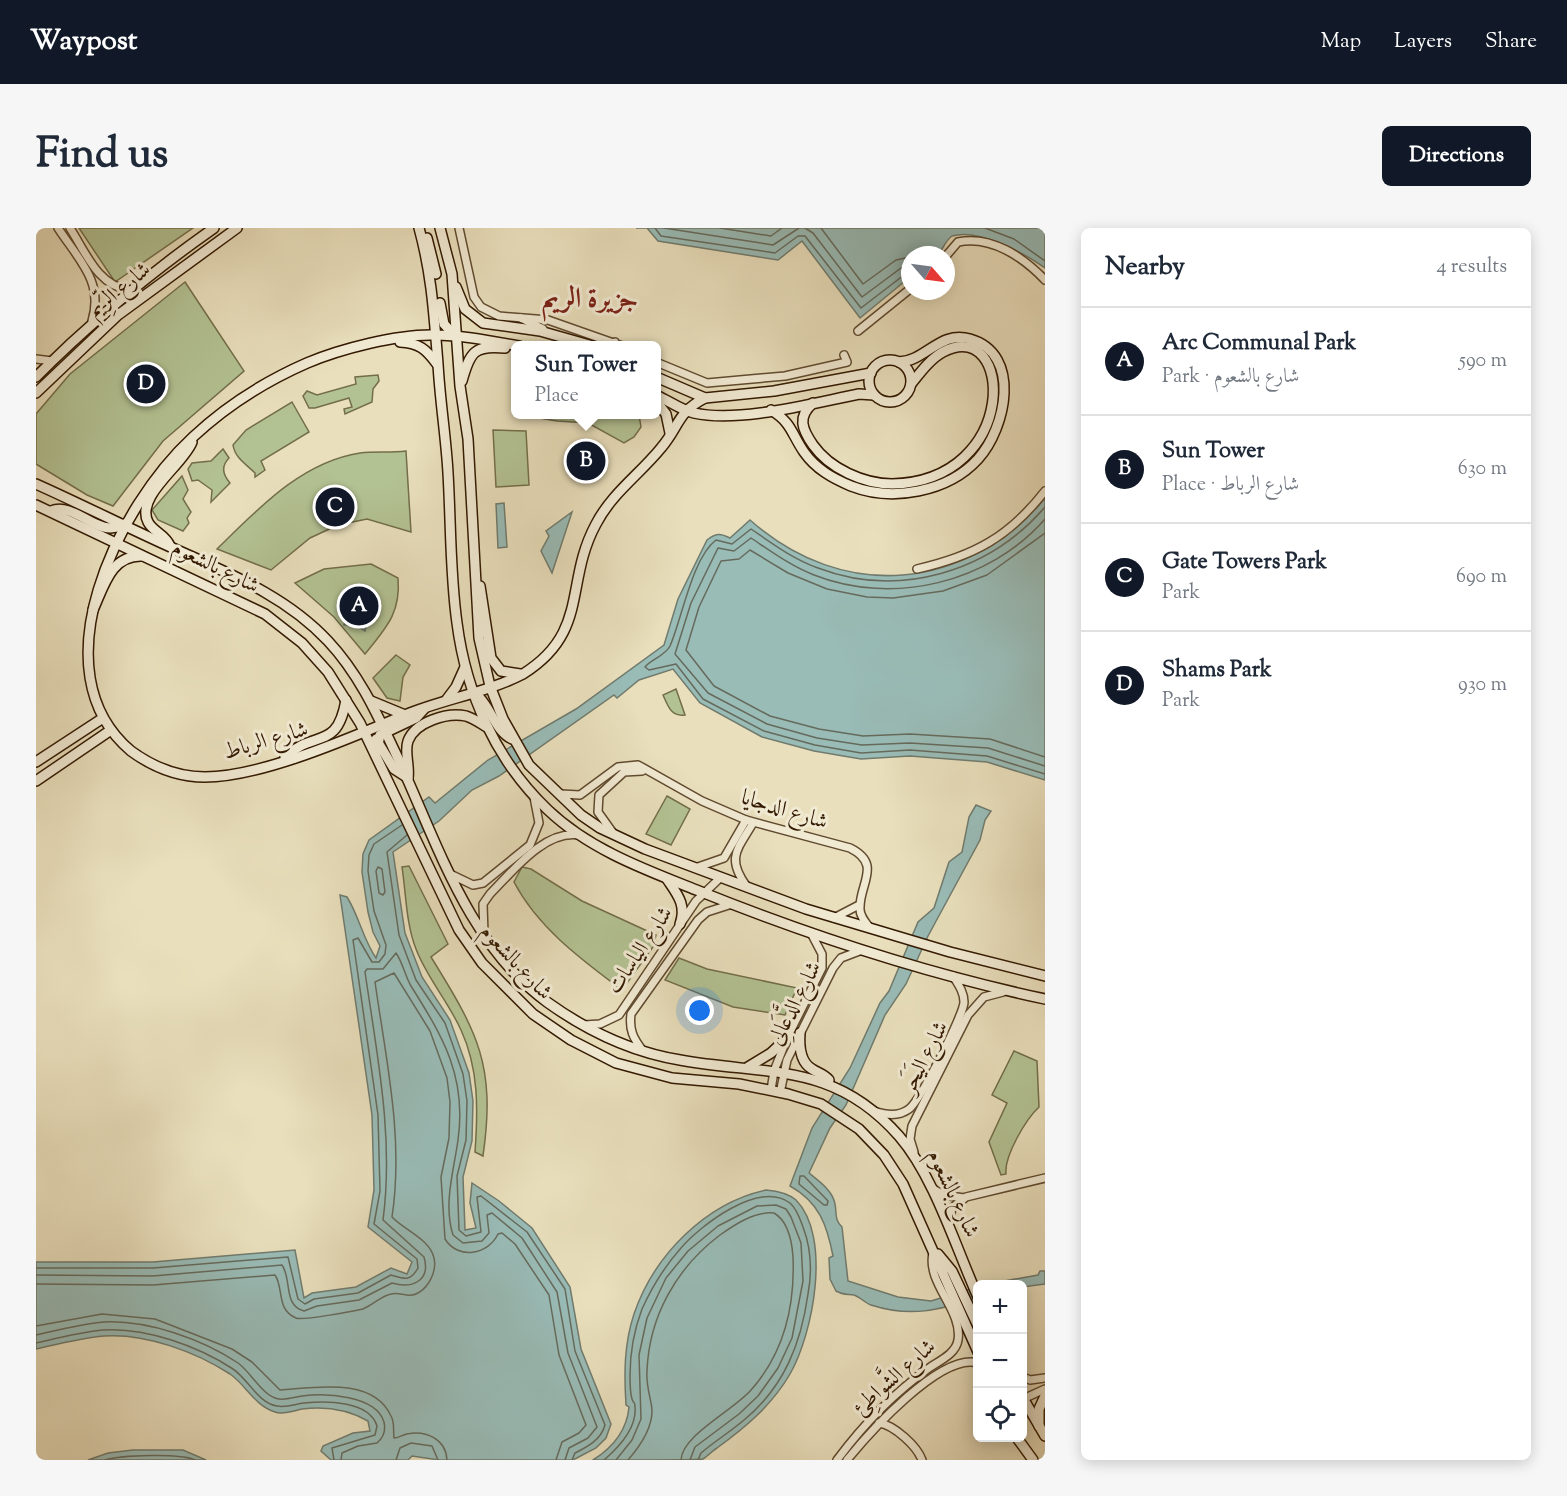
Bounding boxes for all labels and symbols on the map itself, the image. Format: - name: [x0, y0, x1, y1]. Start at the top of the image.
- north arrow: [901, 246, 955, 300]
- street label: شارع الرِّيم: [80, 254, 159, 327]
- district label: جزيرة الريم: [542, 280, 638, 322]
- pin: D: [126, 362, 166, 406]
- pin: B: [566, 438, 606, 484]
- pin: C: [316, 484, 354, 530]
- street label: شارع بالشعوم: [165, 533, 264, 604]
- pin: A: [340, 584, 378, 628]
- street label: شارع الرباط: [220, 715, 312, 769]
- street label: شارع الدجايا: [737, 783, 831, 839]
- street label: شارع الياسات: [600, 901, 682, 1001]
- street label: شارع بالشعوم: [471, 918, 559, 1009]
- street label: شارع الدَّعَالِى: [757, 954, 831, 1052]
- your location: [685, 996, 714, 1025]
- street label: شارع اليَحَر: [891, 1015, 958, 1102]
- street label: شارع بالشعوم: [917, 1145, 986, 1244]
- street label: شارع الشَّواطِئ: [843, 1329, 944, 1423]

